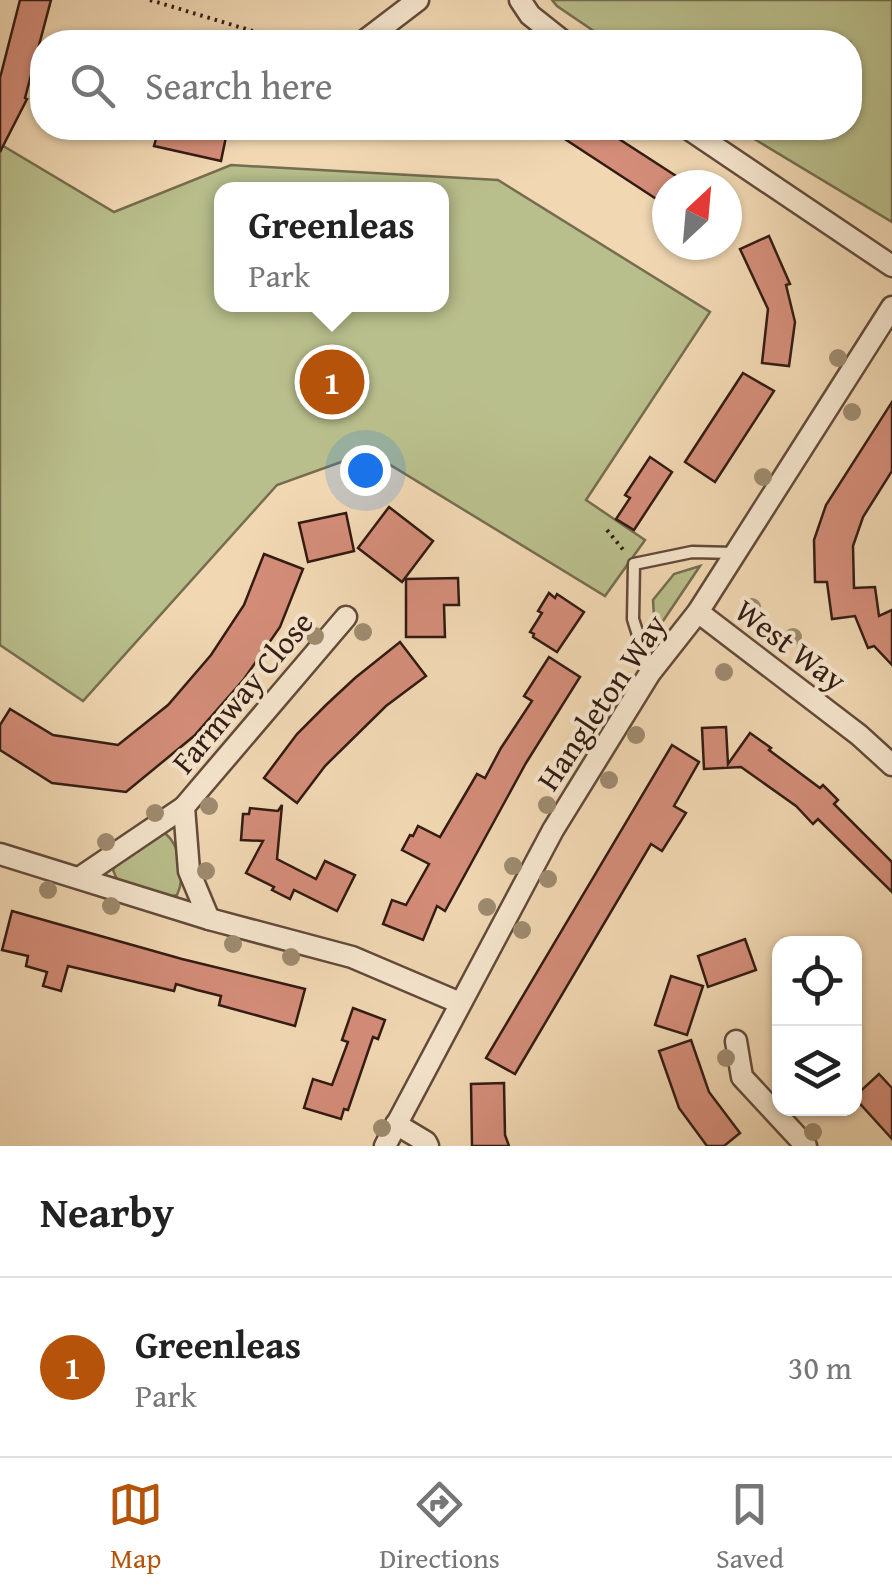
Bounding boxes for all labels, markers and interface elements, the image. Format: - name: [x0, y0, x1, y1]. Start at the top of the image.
- search box: [30, 30, 862, 140]
- text: Search here: [145, 57, 333, 113]
- icon: search: [65, 58, 120, 113]
- north arrow: [652, 170, 742, 260]
- popup: [214, 182, 449, 312]
- text: Greenleas: [248, 196, 415, 252]
- text: Park: [248, 252, 310, 299]
- pin: 1: [300, 344, 364, 420]
- your location: [340, 445, 391, 496]
- street label: West Way: [725, 587, 857, 703]
- street label: Farmway Close: [160, 600, 324, 784]
- street label: Hangleton Way: [525, 604, 678, 800]
- map controls: [772, 936, 862, 1116]
- button: locate: [772, 936, 862, 1026]
- button: layers: [772, 1026, 862, 1116]
- text: Nearby: [40, 1181, 174, 1242]
- text: Greenleas: [135, 1316, 301, 1372]
- text: 1: [64, 1344, 81, 1391]
- text: 30 m: [788, 1344, 852, 1391]
- text: Park: [135, 1372, 197, 1419]
- tab: Map: [108, 1477, 163, 1578]
- tab: Directions: [379, 1477, 500, 1578]
- tab: Saved: [716, 1477, 784, 1578]

